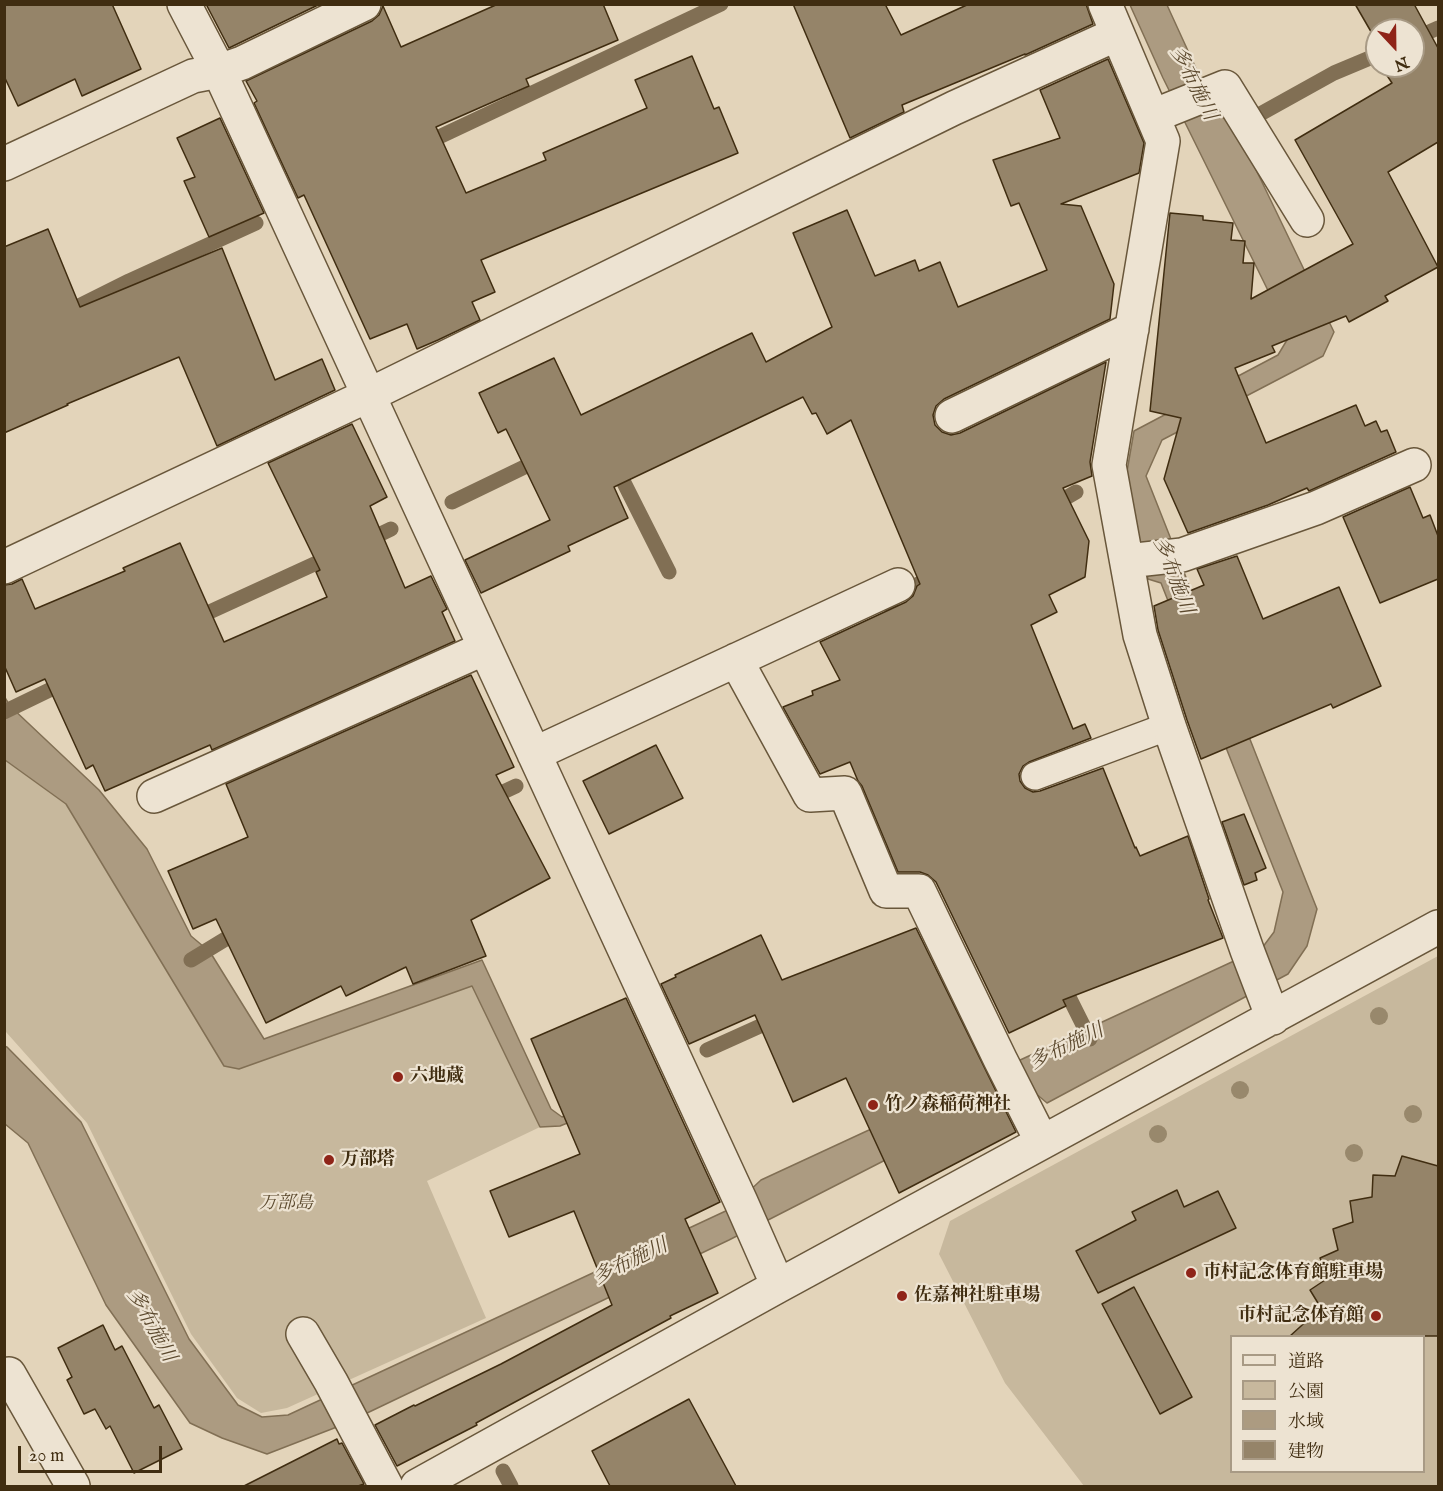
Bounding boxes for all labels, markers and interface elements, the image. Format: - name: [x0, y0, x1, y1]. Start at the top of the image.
- north arrow: [1365, 18, 1425, 78]
- water label: 多布施川: [1163, 43, 1221, 125]
- text: N: [1391, 51, 1411, 75]
- water label: 多布施川: [1146, 534, 1198, 618]
- water label: 多布施川: [1026, 1020, 1108, 1076]
- place label: 六地蔵: [410, 1066, 464, 1088]
- marker: 六地蔵: [391, 1070, 405, 1084]
- place label: 竹ノ森稲荷神社: [885, 1094, 1011, 1116]
- marker: 竹ノ森稲荷神社: [866, 1098, 880, 1112]
- place label: 万部塔: [341, 1149, 395, 1171]
- marker: 万部塔: [322, 1153, 336, 1167]
- park label: 万部島: [259, 1193, 313, 1215]
- water label: 多布施川: [590, 1235, 672, 1291]
- place label: 市村記念体育館駐車場: [1203, 1262, 1383, 1284]
- marker: 市村記念体育館駐車場: [1184, 1266, 1198, 1280]
- water label: 多布施川: [120, 1285, 180, 1367]
- place label: 佐嘉神社駐車場: [914, 1285, 1040, 1307]
- marker: 佐嘉神社駐車場: [895, 1289, 909, 1303]
- place label: 市村記念体育館: [1238, 1305, 1364, 1327]
- marker: 市村記念体育館: [1369, 1309, 1383, 1323]
- legend: [1230, 1335, 1425, 1473]
- text: 道路: [1288, 1351, 1324, 1374]
- text: 公園: [1288, 1381, 1324, 1404]
- text: 水域: [1288, 1411, 1324, 1434]
- scale bar: [21, 1434, 165, 1472]
- text: 建物: [1288, 1441, 1324, 1464]
- text: 20 m: [29, 1445, 64, 1468]

